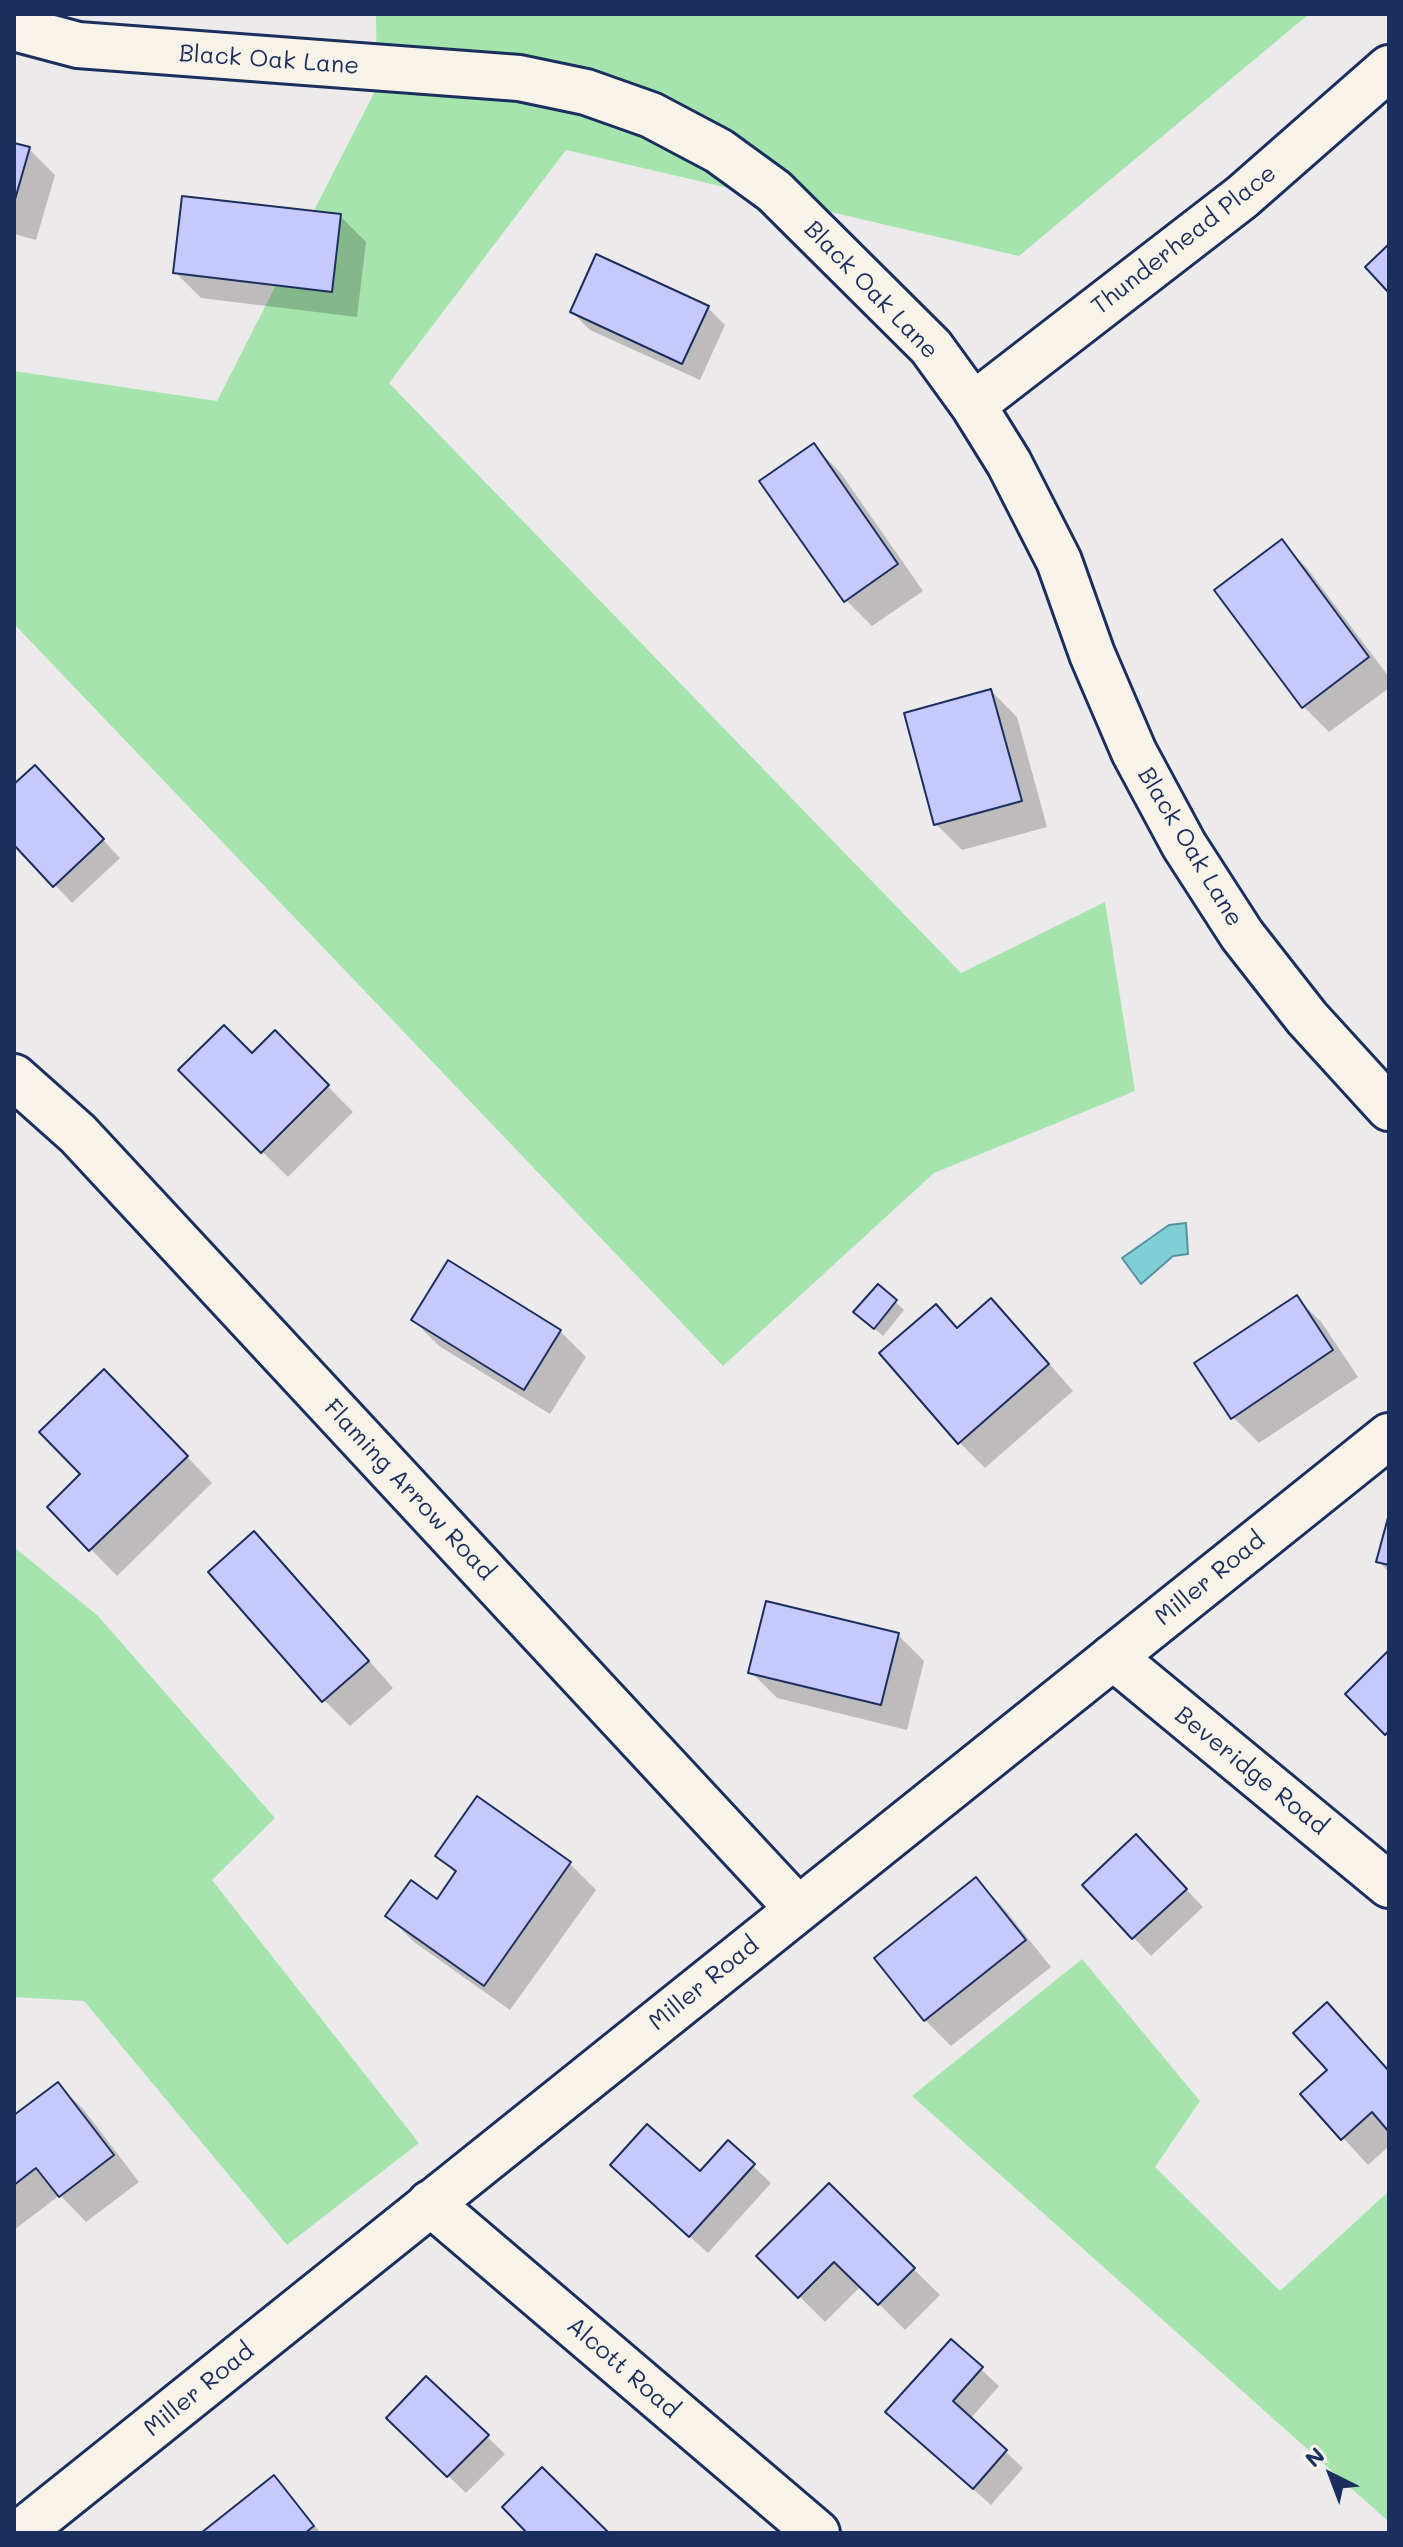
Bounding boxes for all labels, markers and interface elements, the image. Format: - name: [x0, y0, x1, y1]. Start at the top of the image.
- street label: Black Oak Lane: [178, 39, 360, 81]
- street label: Thunderhead Place: [1086, 159, 1282, 321]
- street label: Black Oak Lane: [798, 215, 944, 365]
- street label: Black Oak Lane: [1131, 762, 1249, 932]
- street label: Flaming Arrow Road: [318, 1394, 500, 1586]
- street label: Miller Road: [1149, 1526, 1271, 1632]
- street label: Beveridge Road: [1169, 1701, 1333, 1841]
- street label: Miller Road: [643, 1931, 765, 2037]
- street label: Alcott Road: [561, 2311, 685, 2425]
- street label: Miller Road: [138, 2337, 260, 2443]
- north arrow: [1291, 2435, 1371, 2515]
- text: N: [1299, 2440, 1331, 2473]

